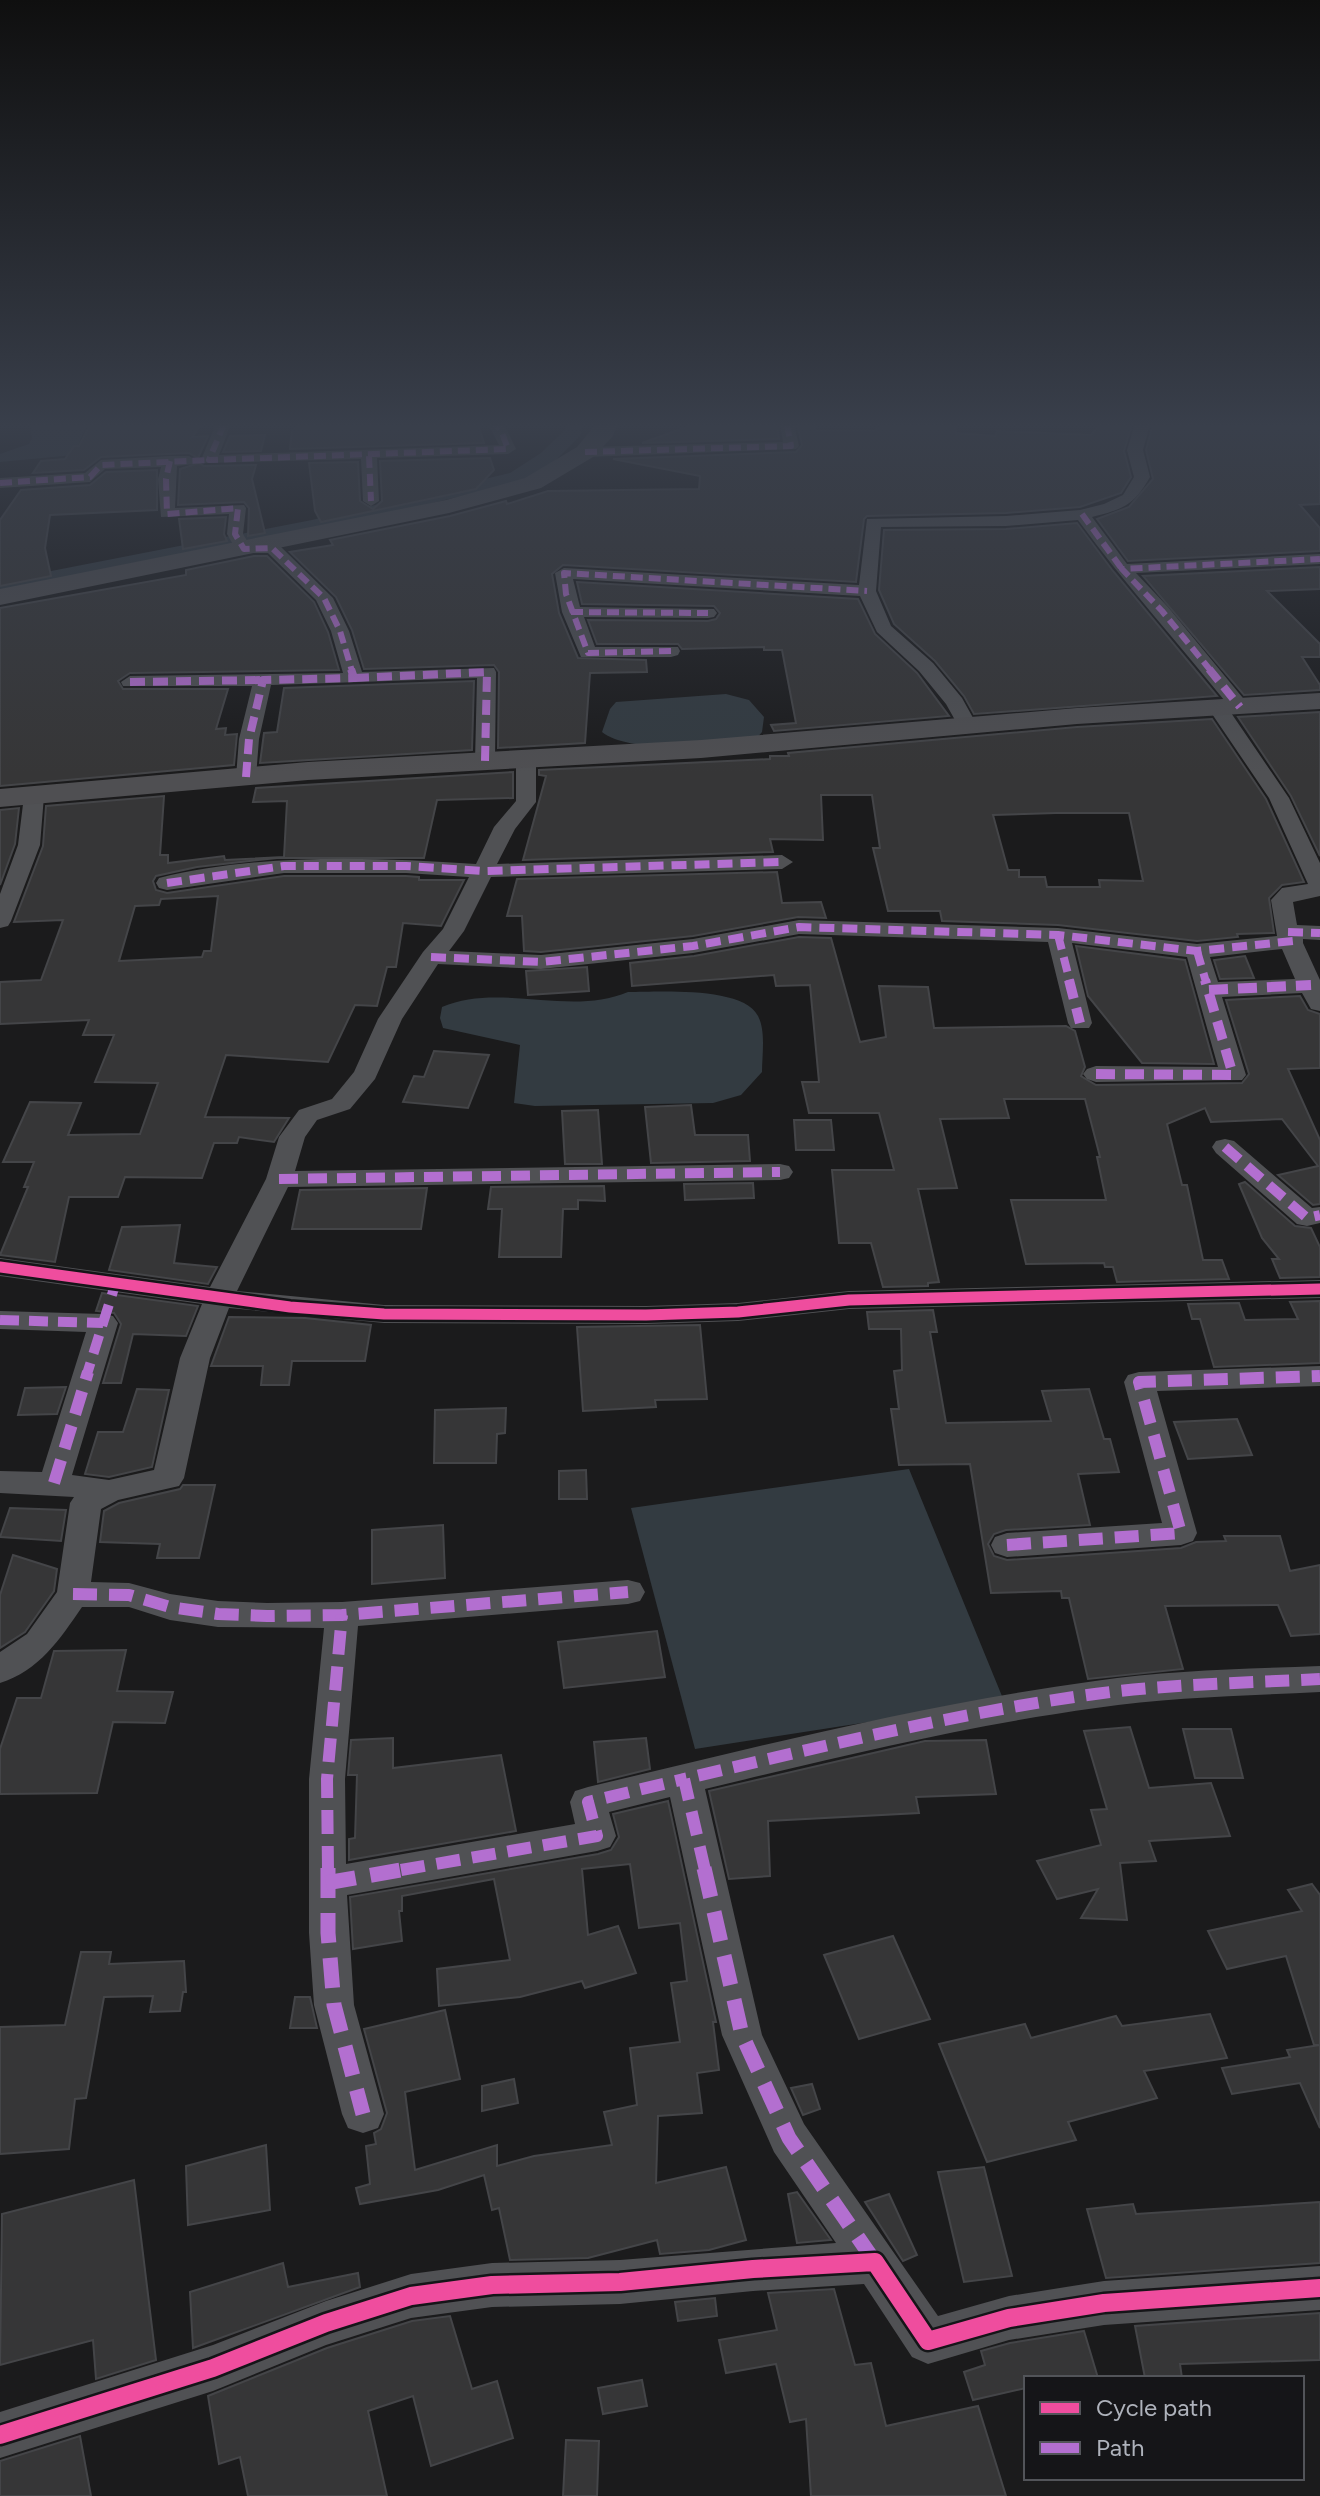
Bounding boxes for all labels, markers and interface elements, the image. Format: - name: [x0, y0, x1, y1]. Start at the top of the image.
- legend: [1024, 2376, 1304, 2480]
- text: Cycle path: [1096, 2393, 1212, 2422]
- text: Path: [1096, 2433, 1144, 2462]

